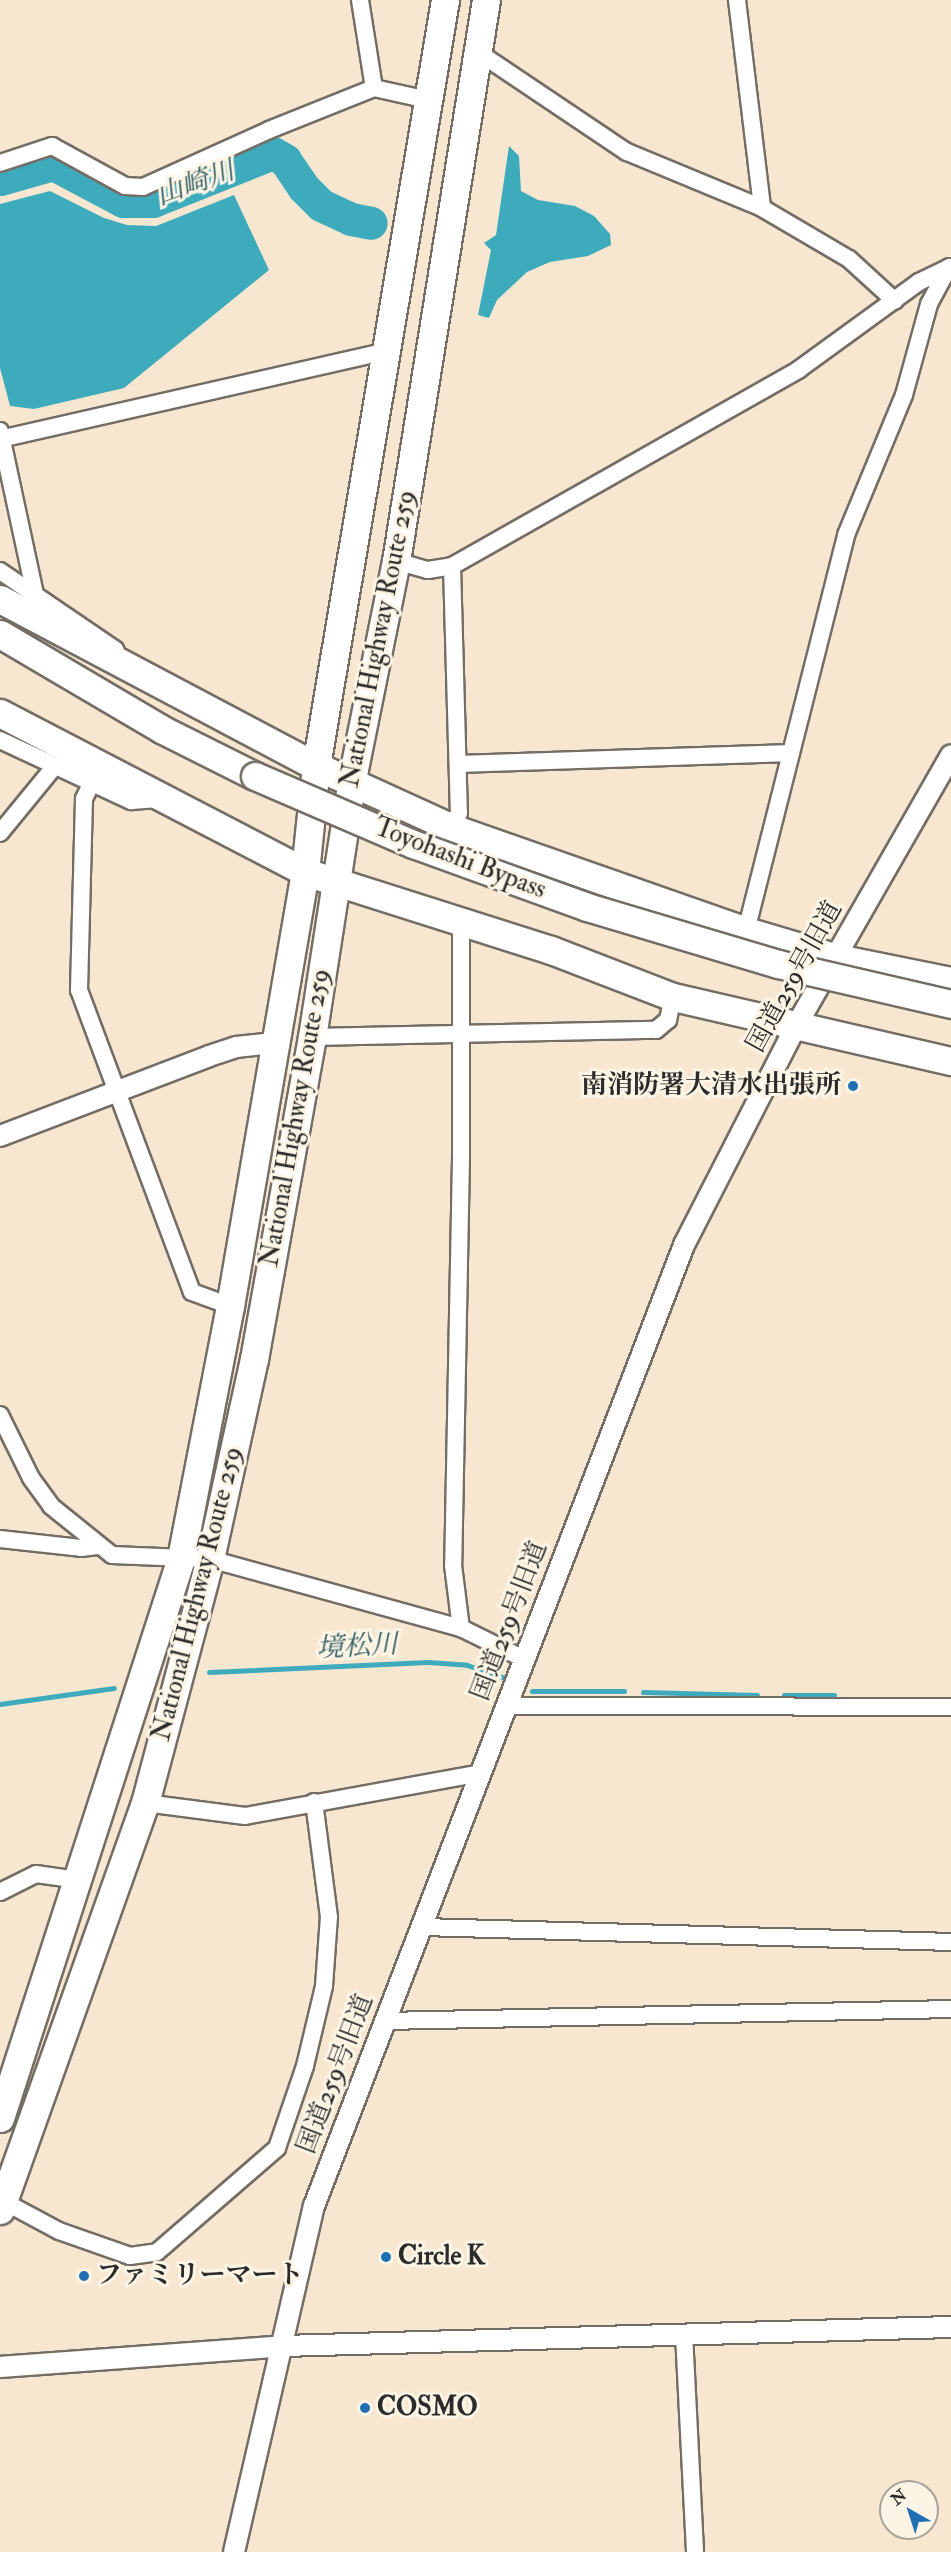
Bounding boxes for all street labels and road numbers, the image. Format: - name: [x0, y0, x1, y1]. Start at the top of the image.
- street label: National Highway Route 259: [335, 488, 423, 790]
- street label: Toyohashi Bypass: [370, 812, 550, 906]
- street label: 国道259号旧道: [741, 896, 849, 1058]
- street label: National Highway Route 259: [254, 967, 338, 1269]
- street label: National Highway Route 259: [146, 1444, 250, 1744]
- street label: 国道259号旧道: [465, 1537, 555, 1705]
- street label: 国道259号旧道: [291, 1990, 381, 2158]

